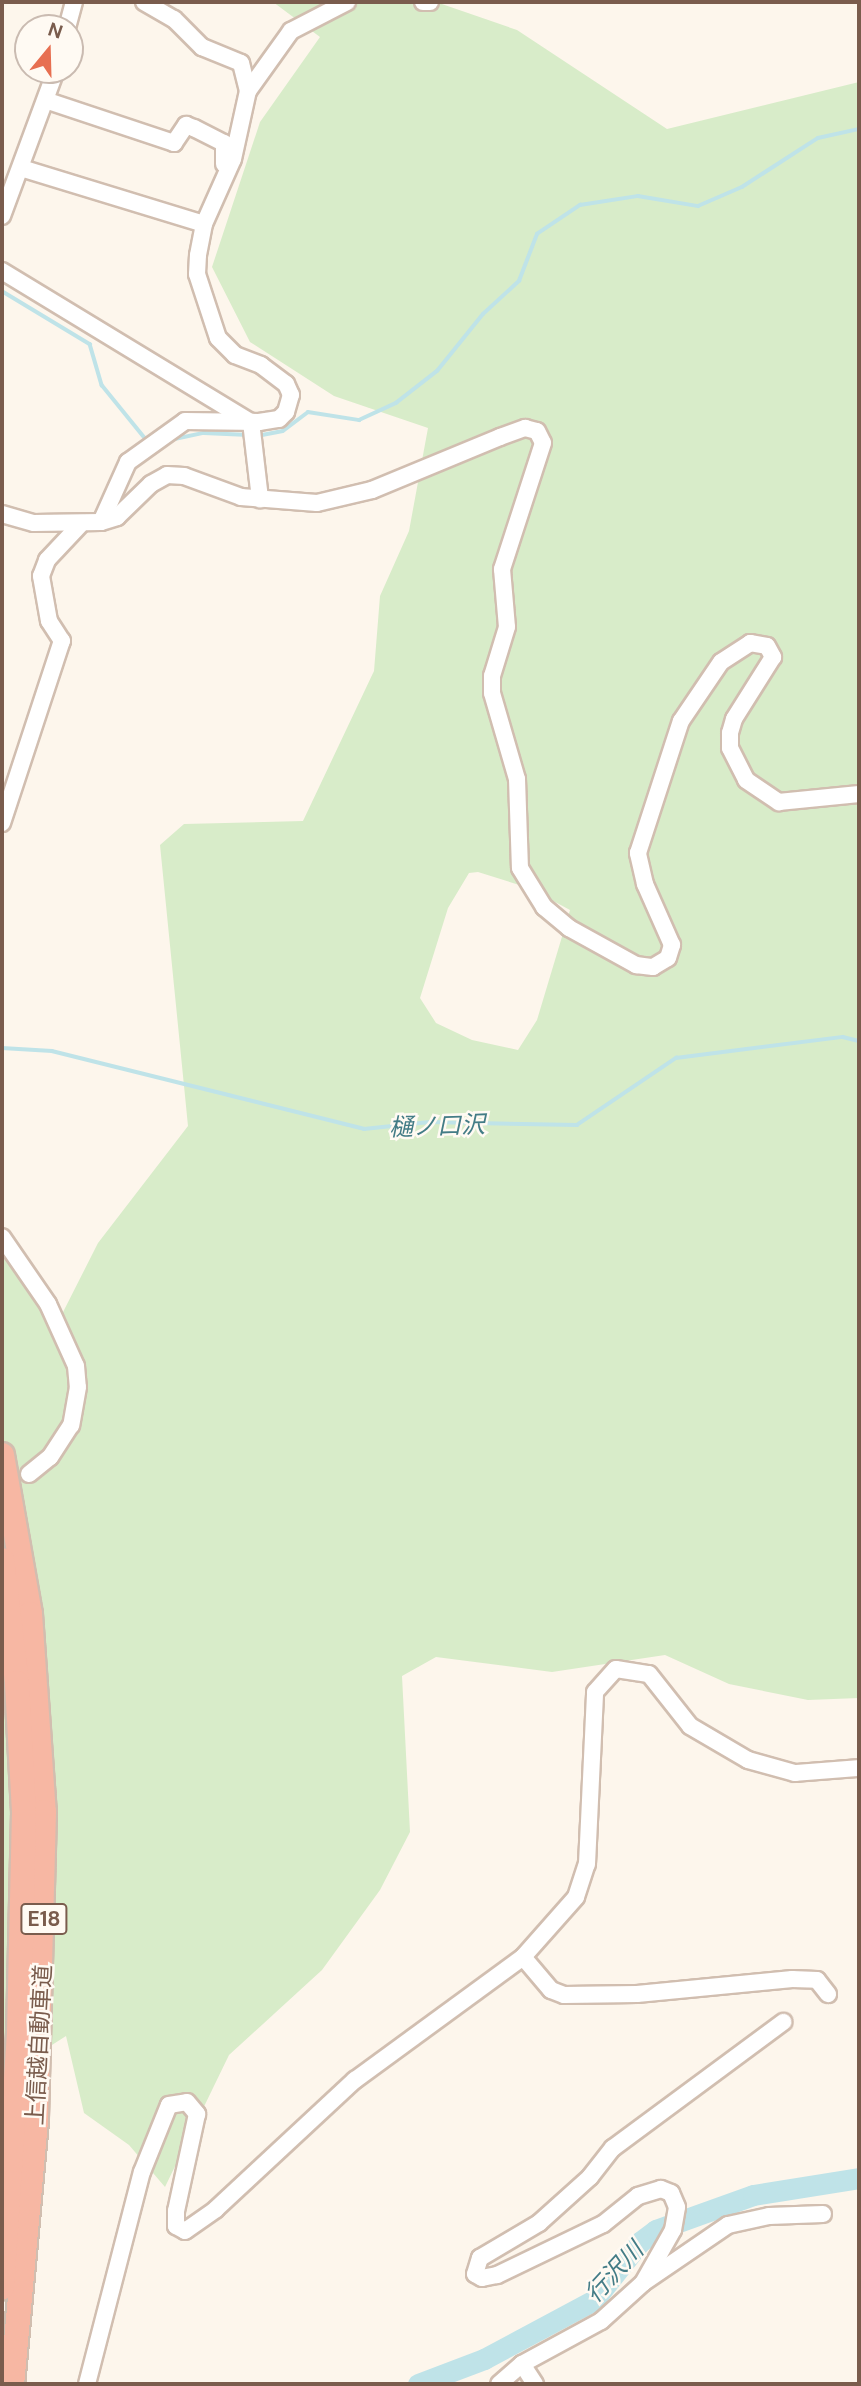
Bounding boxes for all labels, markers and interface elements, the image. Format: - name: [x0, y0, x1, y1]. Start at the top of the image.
- north arrow: [14, 14, 84, 84]
- text: N: [45, 16, 66, 45]
- water label: 樋ノ口沢: [389, 1110, 485, 1142]
- road number: E18: [20, 1902, 68, 1937]
- street label: 上信越自動車道: [21, 1964, 57, 2126]
- water label: 行沢川: [579, 2236, 649, 2308]

